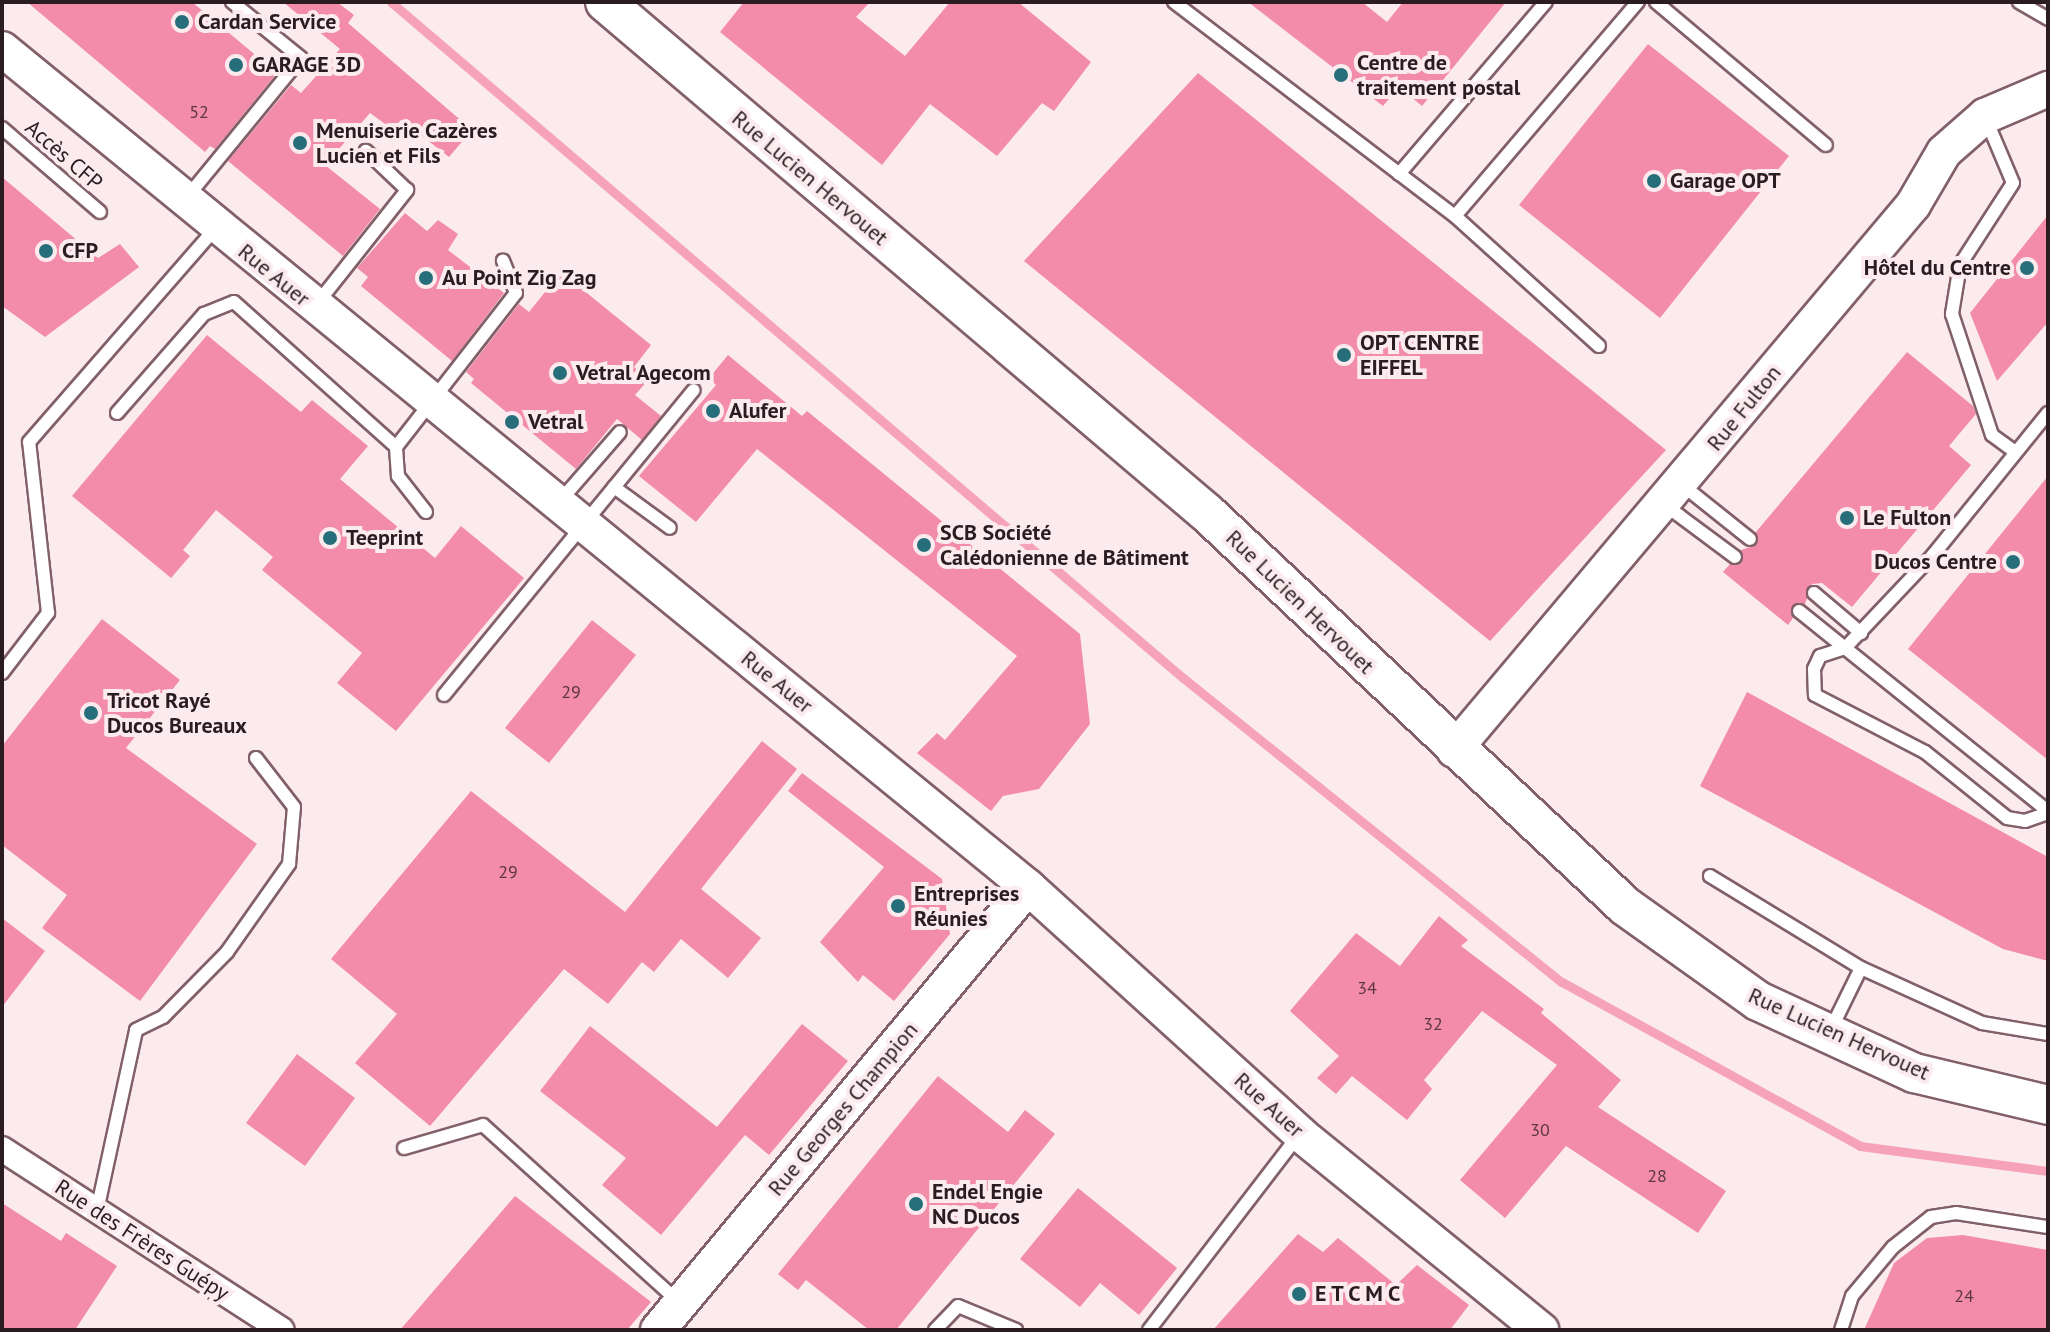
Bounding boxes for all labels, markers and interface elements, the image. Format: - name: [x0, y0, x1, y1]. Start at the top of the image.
- place label: Cardan Service: [198, 9, 336, 35]
- marker: Cardan Service: [173, 13, 191, 31]
- place label: Centre de traitement postal: [1357, 49, 1520, 100]
- place label: GARAGE 3D: [252, 52, 361, 78]
- marker: GARAGE 3D: [227, 56, 245, 74]
- marker: Centre de traitement postal: [1332, 66, 1350, 84]
- house number: 52: [189, 101, 209, 123]
- street label: Rue Lucien Hervouet: [727, 105, 893, 251]
- street label: Accès CFP: [20, 114, 108, 196]
- place label: Menuiserie Cazères Lucien et Fils: [316, 117, 498, 168]
- marker: Menuiserie Cazères Lucien et Fils: [291, 134, 309, 152]
- place label: Garage OPT: [1670, 168, 1781, 194]
- marker: Garage OPT: [1645, 172, 1663, 190]
- place label: CFP: [62, 238, 98, 264]
- street label: Rue Auer: [233, 238, 315, 312]
- marker: CFP: [37, 242, 55, 260]
- place label: Hôtel du Centre: [1864, 255, 2011, 281]
- marker: Hôtel du Centre: [2018, 259, 2036, 277]
- place label: Au Point Zig Zag: [442, 265, 597, 291]
- marker: Au Point Zig Zag: [417, 269, 435, 287]
- place label: OPT CENTRE EIFFEL: [1360, 329, 1481, 380]
- marker: OPT CENTRE EIFFEL: [1335, 346, 1353, 364]
- place label: Vetral Agecom: [576, 360, 712, 386]
- street label: Rue Fulton: [1701, 360, 1787, 456]
- marker: Vetral Agecom: [551, 364, 569, 382]
- place label: Alufer: [729, 398, 786, 424]
- marker: Alufer: [704, 402, 722, 420]
- place label: Vetral: [528, 409, 584, 435]
- marker: Vetral: [503, 413, 521, 431]
- place label: Le Fulton: [1863, 505, 1951, 531]
- marker: Le Fulton: [1838, 509, 1856, 527]
- place label: SCB Société Calédonienne de Bâtiment: [940, 519, 1189, 570]
- place label: Teeprint: [346, 525, 423, 551]
- street label: Rue Lucien Hervouet: [1220, 525, 1380, 679]
- marker: Teeprint: [321, 529, 339, 547]
- marker: SCB Société Calédonienne de Bâtiment: [915, 536, 933, 554]
- place label: Ducos Centre: [1874, 549, 1997, 575]
- marker: Ducos Centre: [2004, 553, 2022, 571]
- street label: Rue Auer: [736, 645, 818, 719]
- house number: 29: [561, 681, 581, 703]
- place label: Tricot Rayé Ducos Bureaux: [107, 687, 247, 738]
- marker: Tricot Rayé Ducos Bureaux: [82, 704, 100, 722]
- house number: 29: [498, 861, 518, 883]
- place label: Entreprises Réunies: [914, 880, 1019, 932]
- marker: Entreprises Réunies: [889, 897, 907, 915]
- house number: 34: [1357, 977, 1377, 999]
- street label: Rue Lucien Hervouet: [1744, 982, 1934, 1086]
- house number: 32: [1423, 1013, 1443, 1035]
- street label: Rue Georges Champion: [763, 1017, 923, 1201]
- street label: Rue Auer: [1229, 1067, 1309, 1143]
- house number: 30: [1530, 1119, 1550, 1141]
- house number: 28: [1647, 1165, 1667, 1187]
- street label: Rue des Frères Guépy: [50, 1174, 234, 1306]
- place label: Endel Engie NC Ducos: [932, 1178, 1043, 1230]
- marker: Endel Engie NC Ducos: [907, 1195, 925, 1213]
- place label: E T C M C: [1315, 1281, 1403, 1307]
- marker: E T C M C: [1290, 1285, 1308, 1303]
- house number: 24: [1954, 1285, 1974, 1307]

